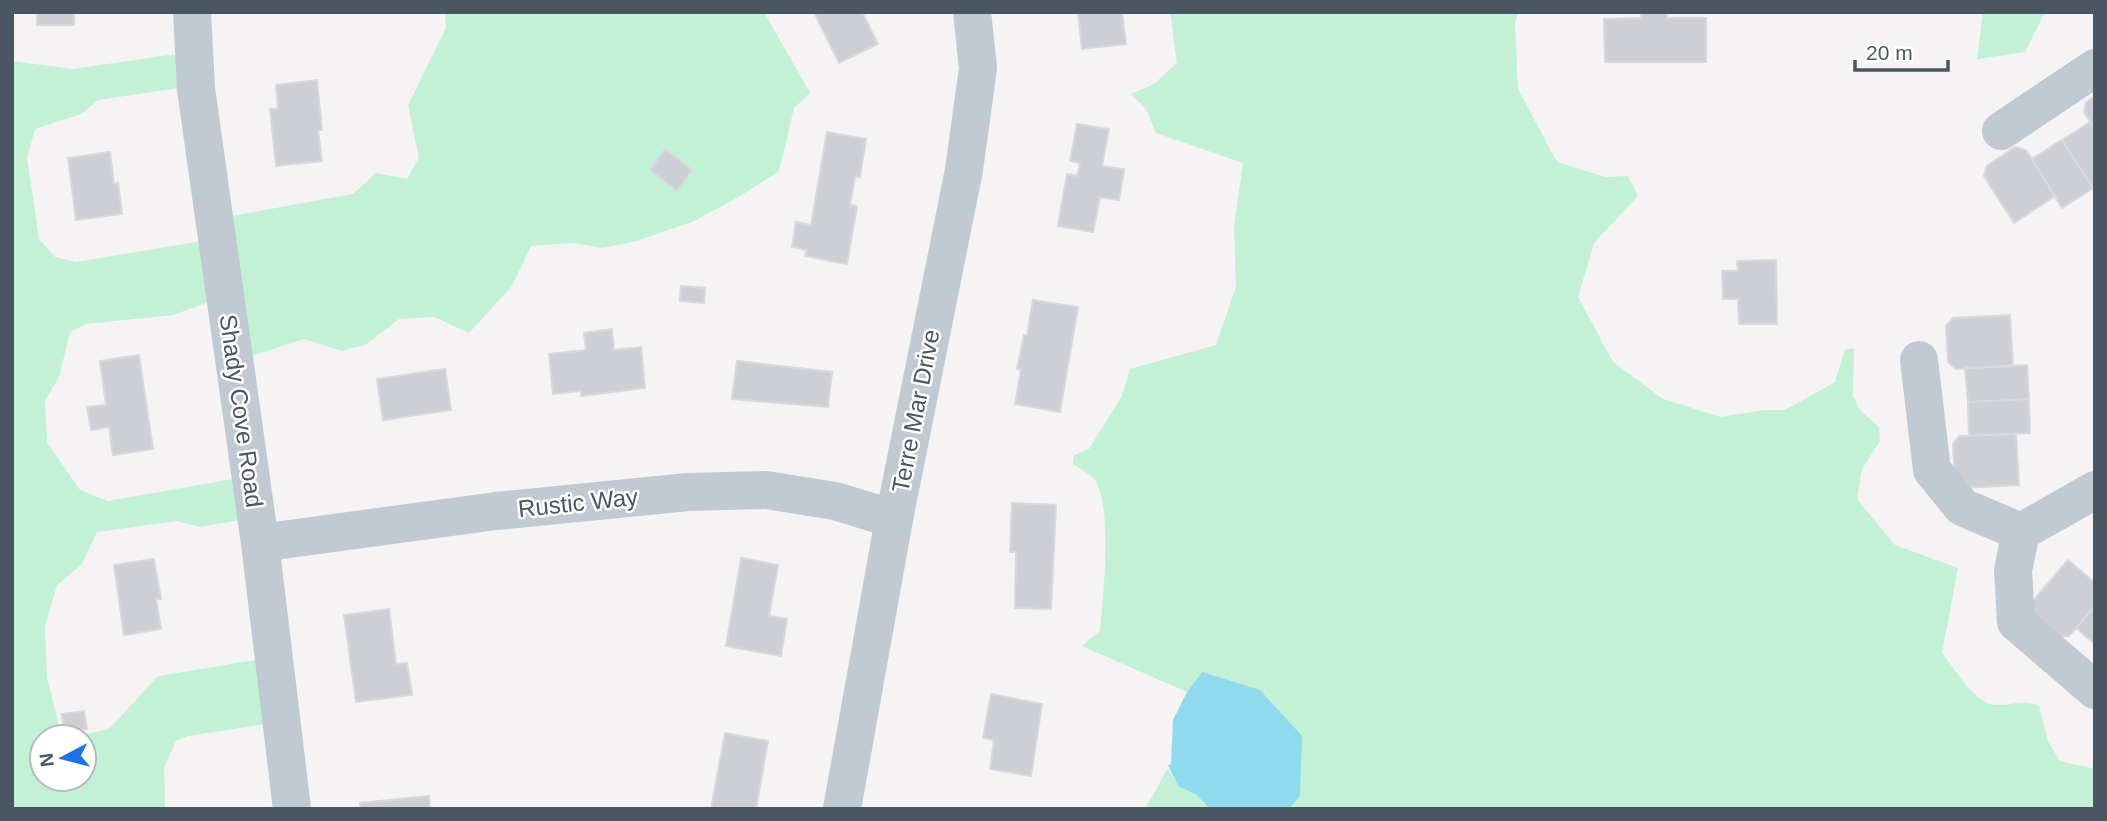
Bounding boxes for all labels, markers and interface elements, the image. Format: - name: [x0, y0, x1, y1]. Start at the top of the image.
- scale bar: [1855, 28, 1948, 72]
- text: 20 m: [1866, 41, 1913, 64]
- street label: Shady Cove Road: [215, 313, 268, 509]
- street label: Terre Mar Drive: [886, 327, 945, 495]
- street label: Rustic Way: [517, 483, 639, 522]
- north arrow: [28, 723, 98, 793]
- text: N: [35, 752, 58, 768]

